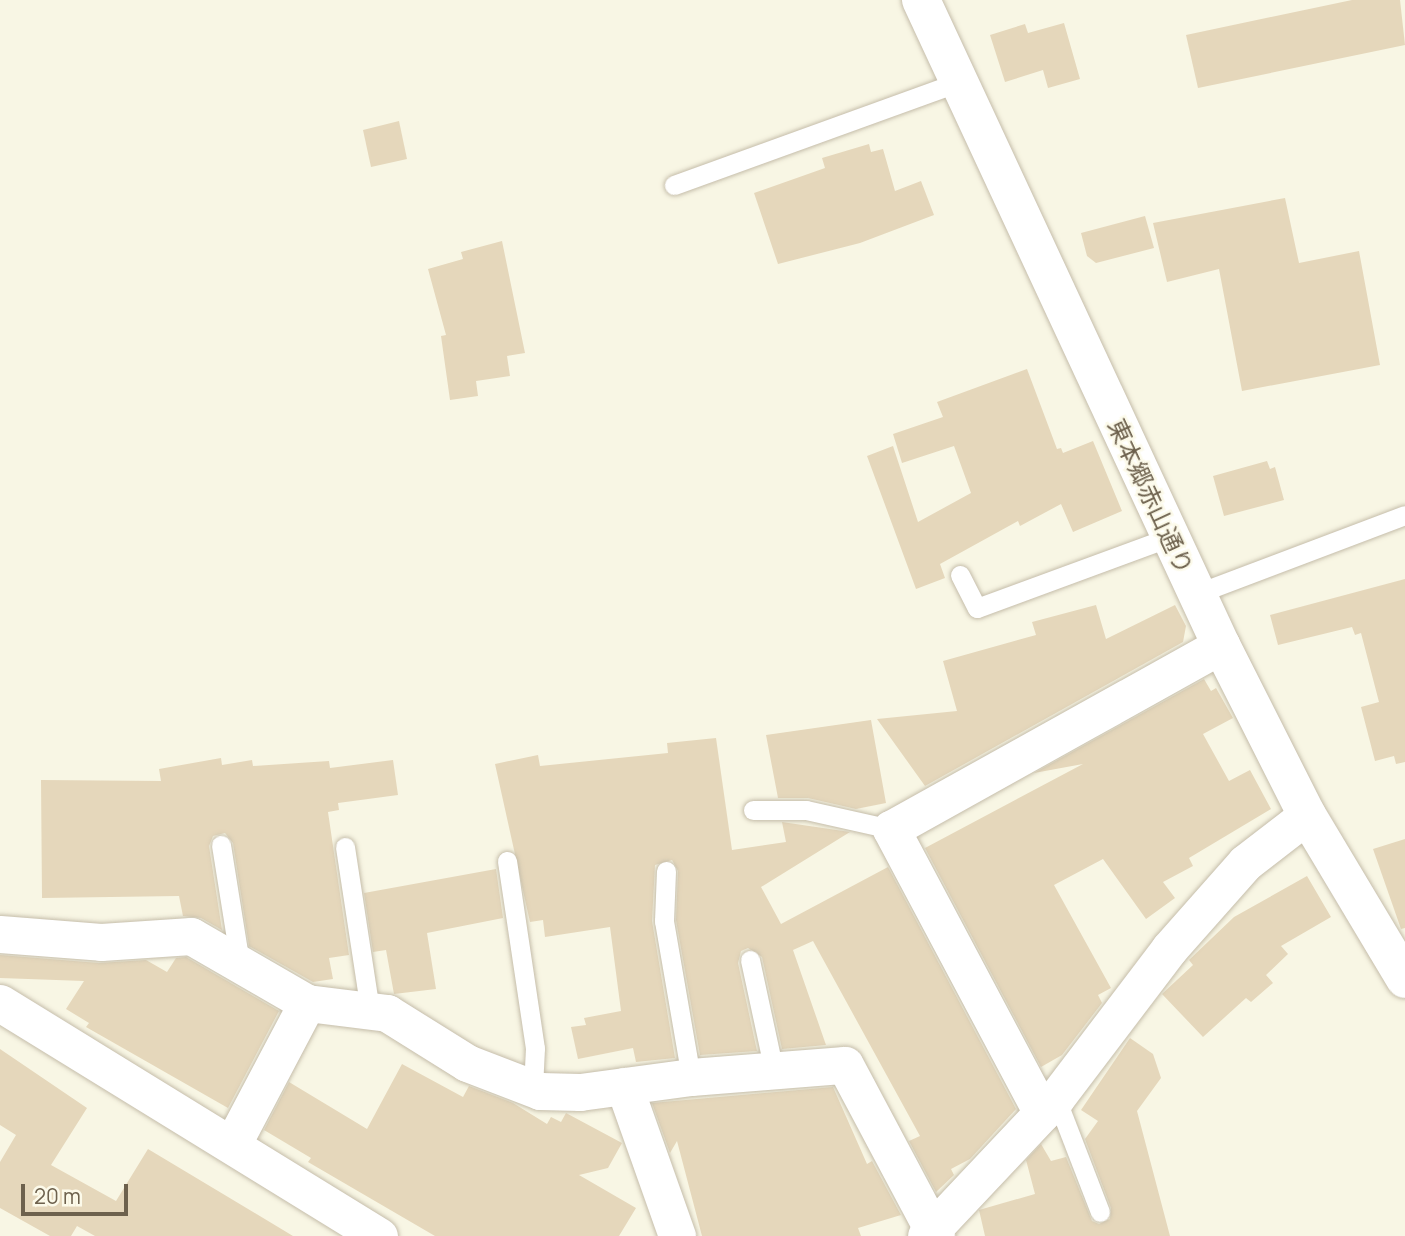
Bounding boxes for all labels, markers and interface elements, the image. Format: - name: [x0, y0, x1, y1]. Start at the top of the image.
- street label: 東本郷赤山通り: [1102, 414, 1200, 578]
- scale bar: [24, 1170, 131, 1214]
- text: 20 m: [34, 1182, 81, 1210]

